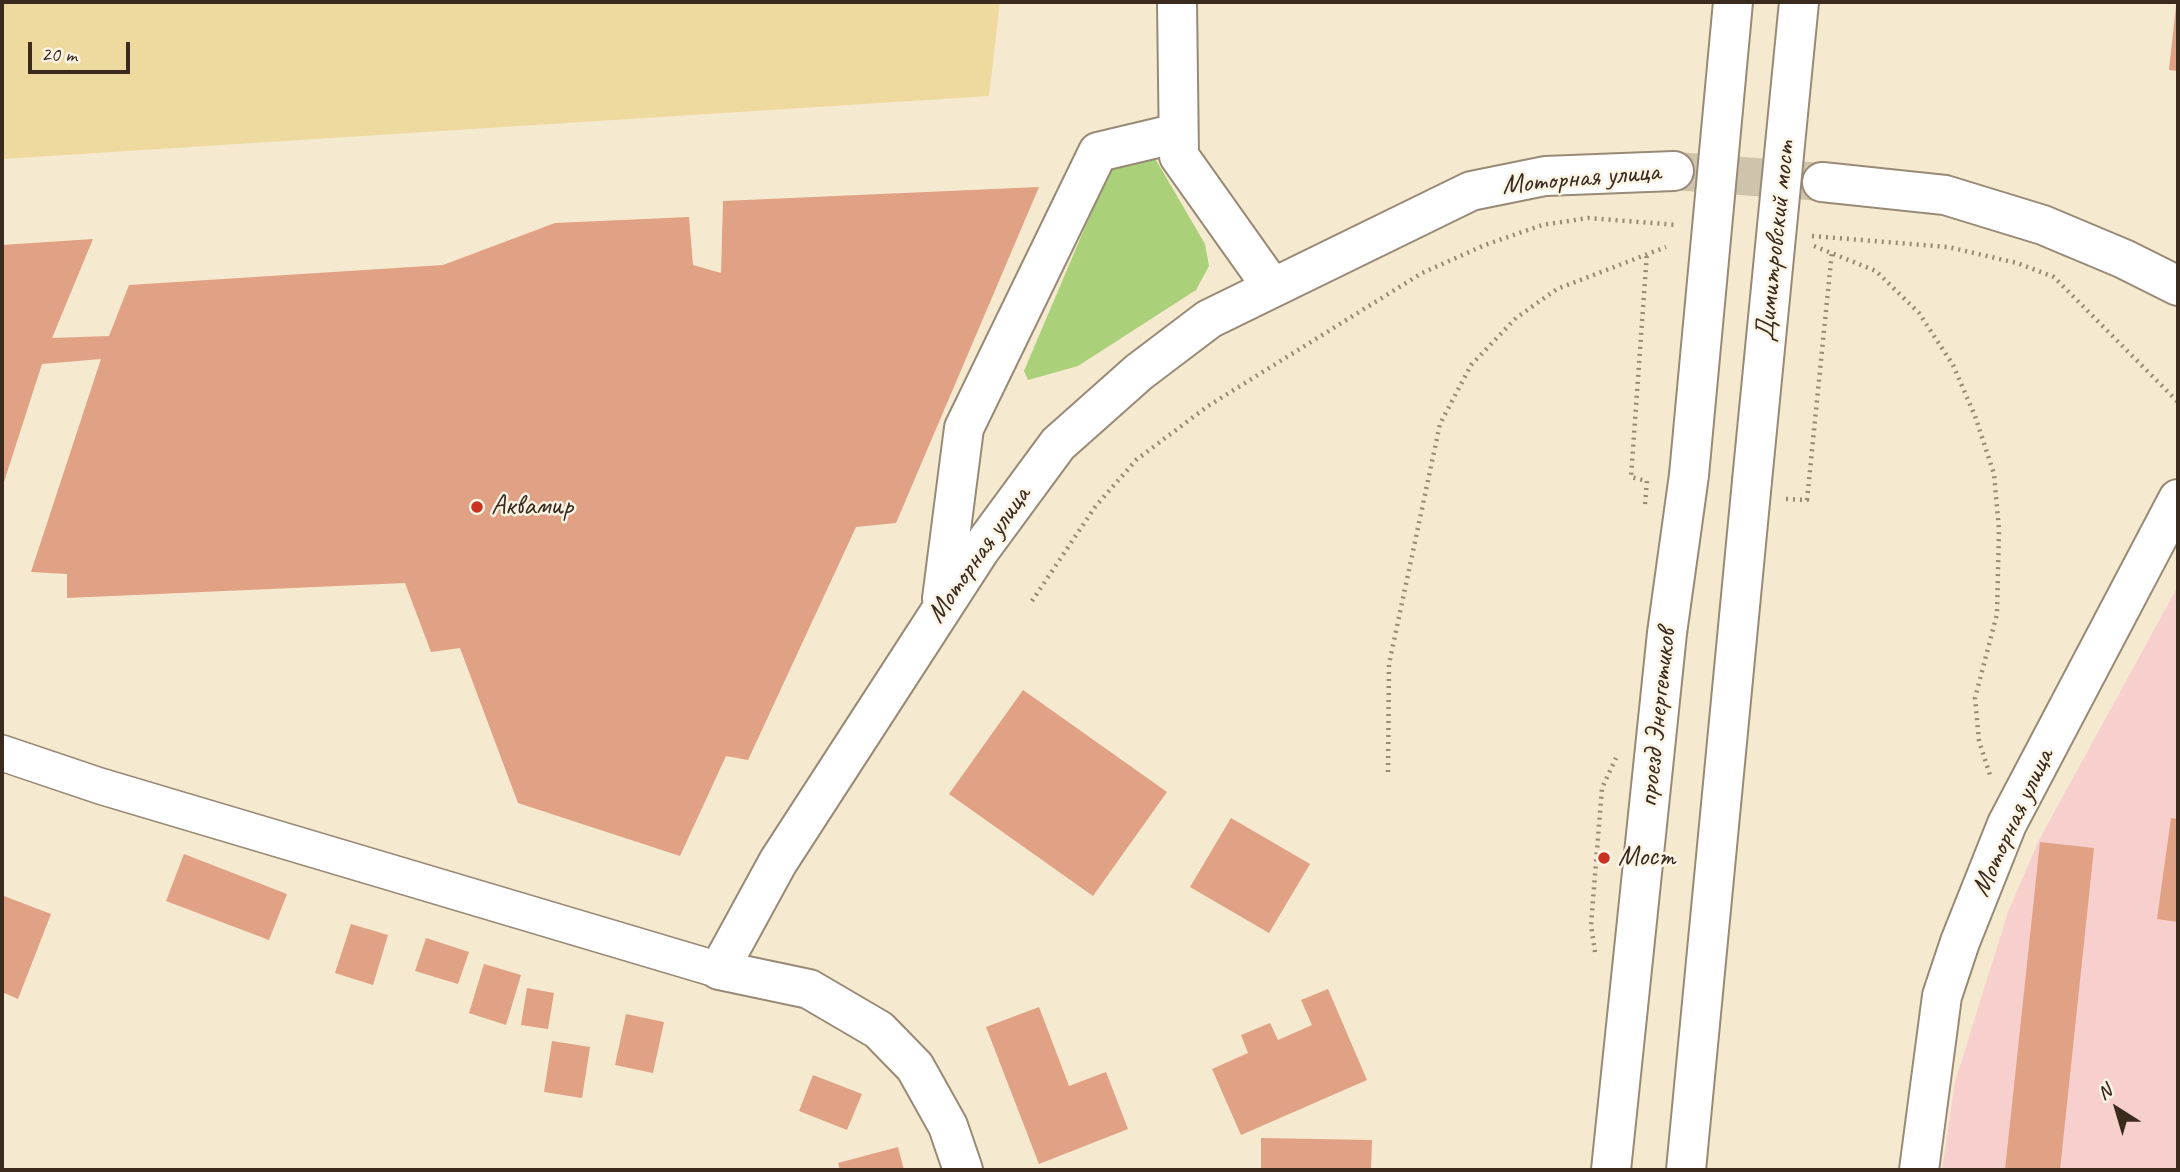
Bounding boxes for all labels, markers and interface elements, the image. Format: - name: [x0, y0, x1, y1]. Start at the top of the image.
- scale bar: [32, 28, 133, 72]
- text: 20 m: [41, 41, 77, 67]
- street label: Димитровский мост: [1749, 139, 1803, 343]
- street label: Моторная улица: [1501, 155, 1661, 203]
- street label: Моторная улица: [920, 480, 1038, 630]
- place label: Аквамир: [491, 490, 573, 524]
- marker: Аквамир: [469, 499, 485, 515]
- street label: проезд Энергетиков: [1632, 627, 1684, 809]
- street label: Моторная улица: [1964, 744, 2062, 902]
- place label: Мост: [1618, 841, 1675, 875]
- marker: Мост: [1596, 850, 1612, 866]
- north arrow: [2082, 1074, 2152, 1144]
- text: N: [2092, 1079, 2116, 1105]

